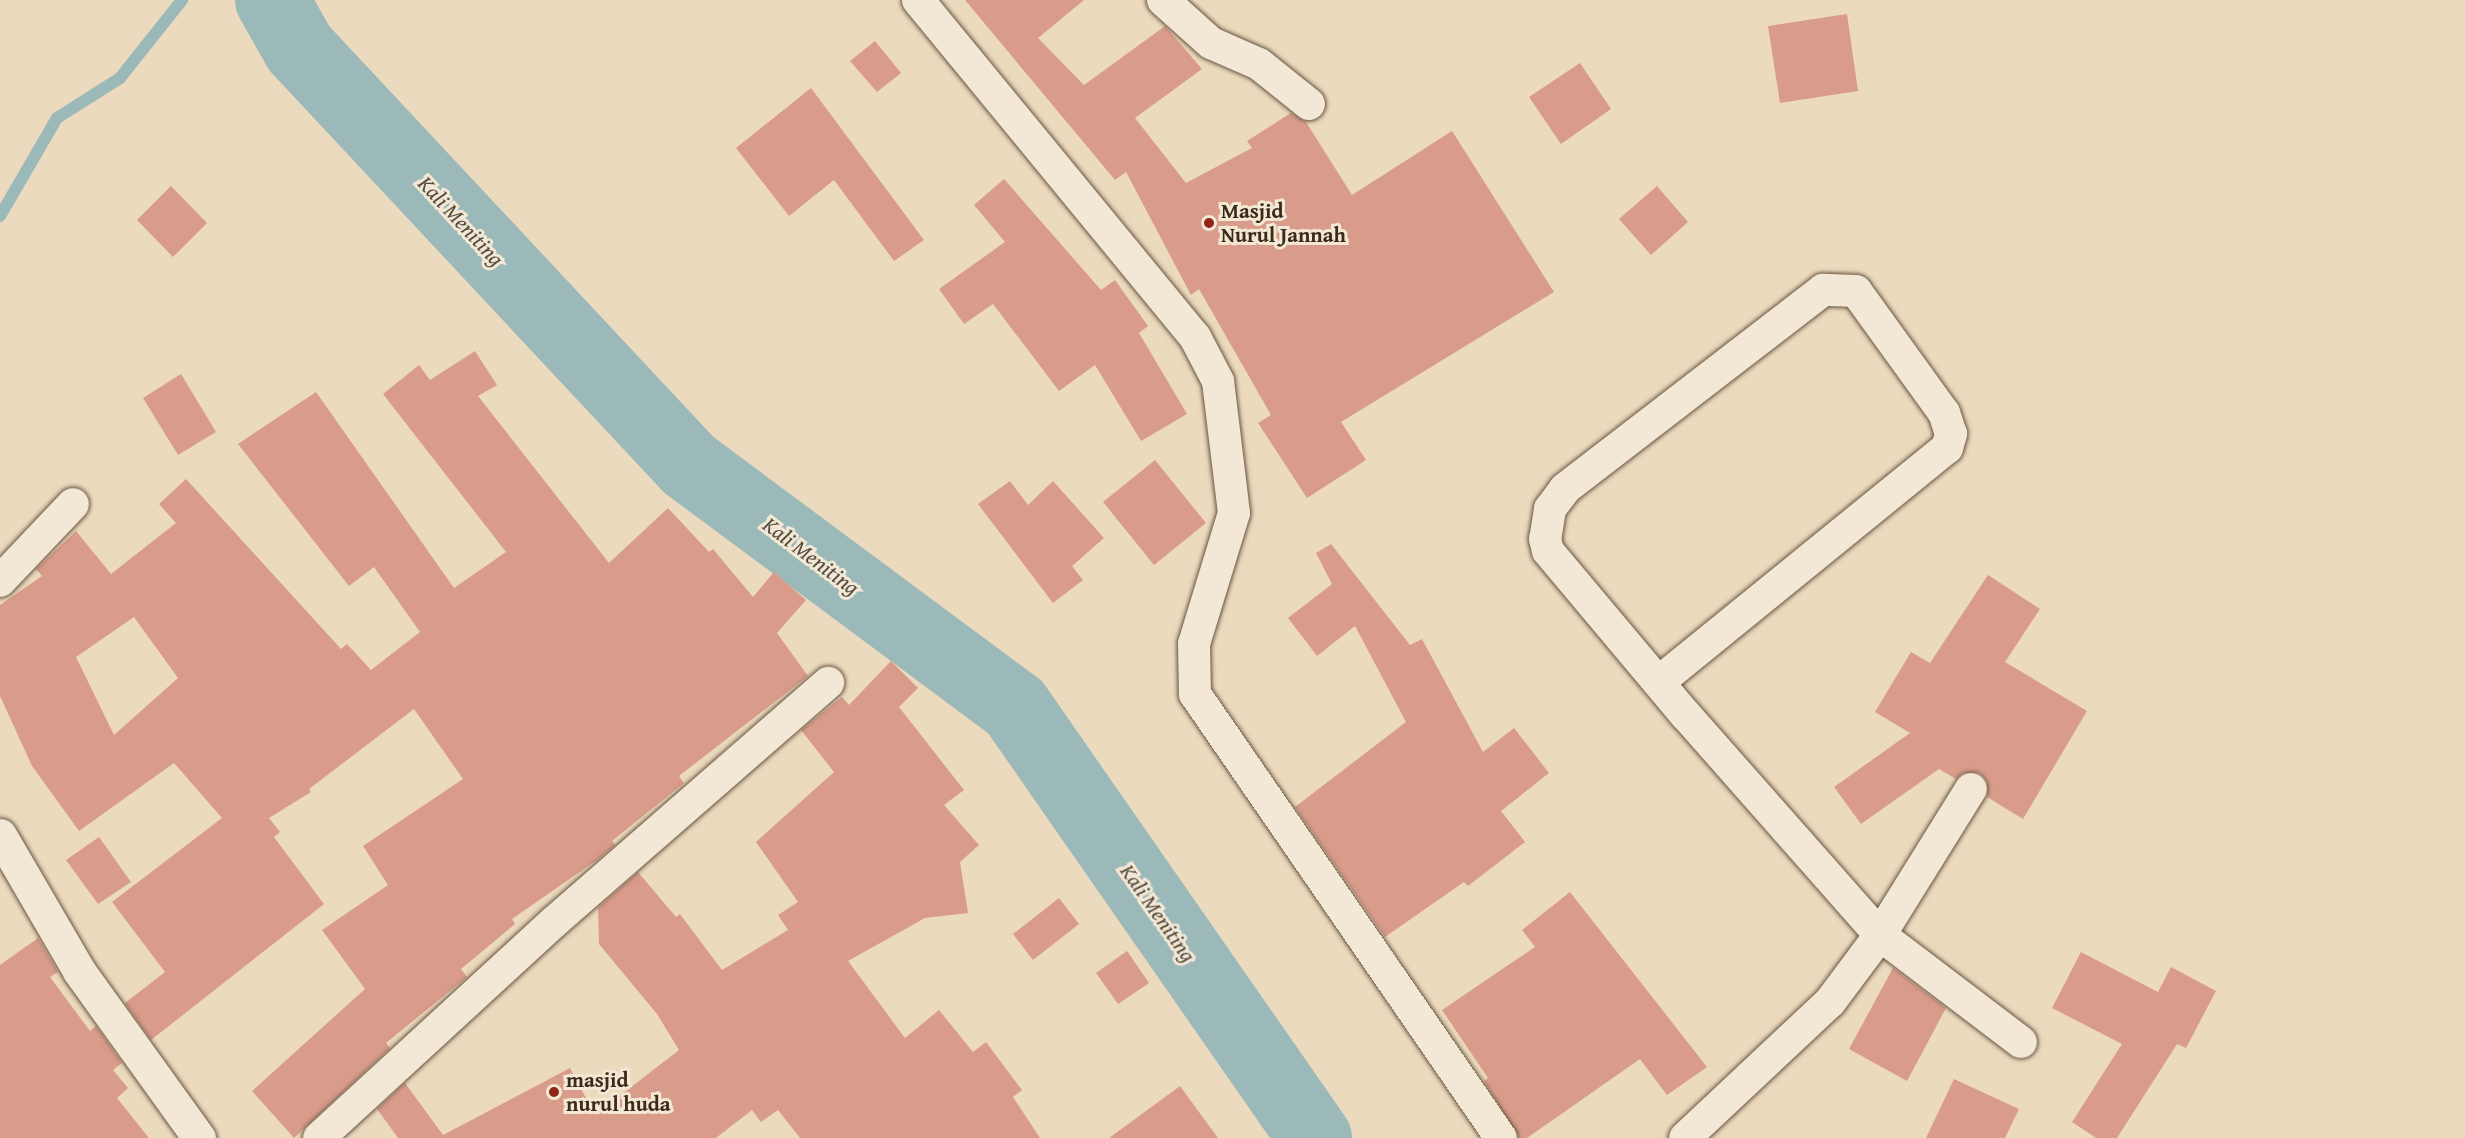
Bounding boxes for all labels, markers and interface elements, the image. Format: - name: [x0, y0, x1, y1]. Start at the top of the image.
- water label: Kali Meniting: [413, 170, 509, 272]
- place label: Masjid Nurul Jannah: [1221, 198, 1346, 248]
- marker: Masjid Nurul Jannah: [1202, 216, 1216, 230]
- water label: Kali Meniting: [758, 511, 864, 601]
- water label: Kali Meniting: [1115, 859, 1201, 967]
- place label: masjid nurul huda: [566, 1067, 671, 1117]
- marker: masjid nurul huda: [547, 1085, 561, 1099]

